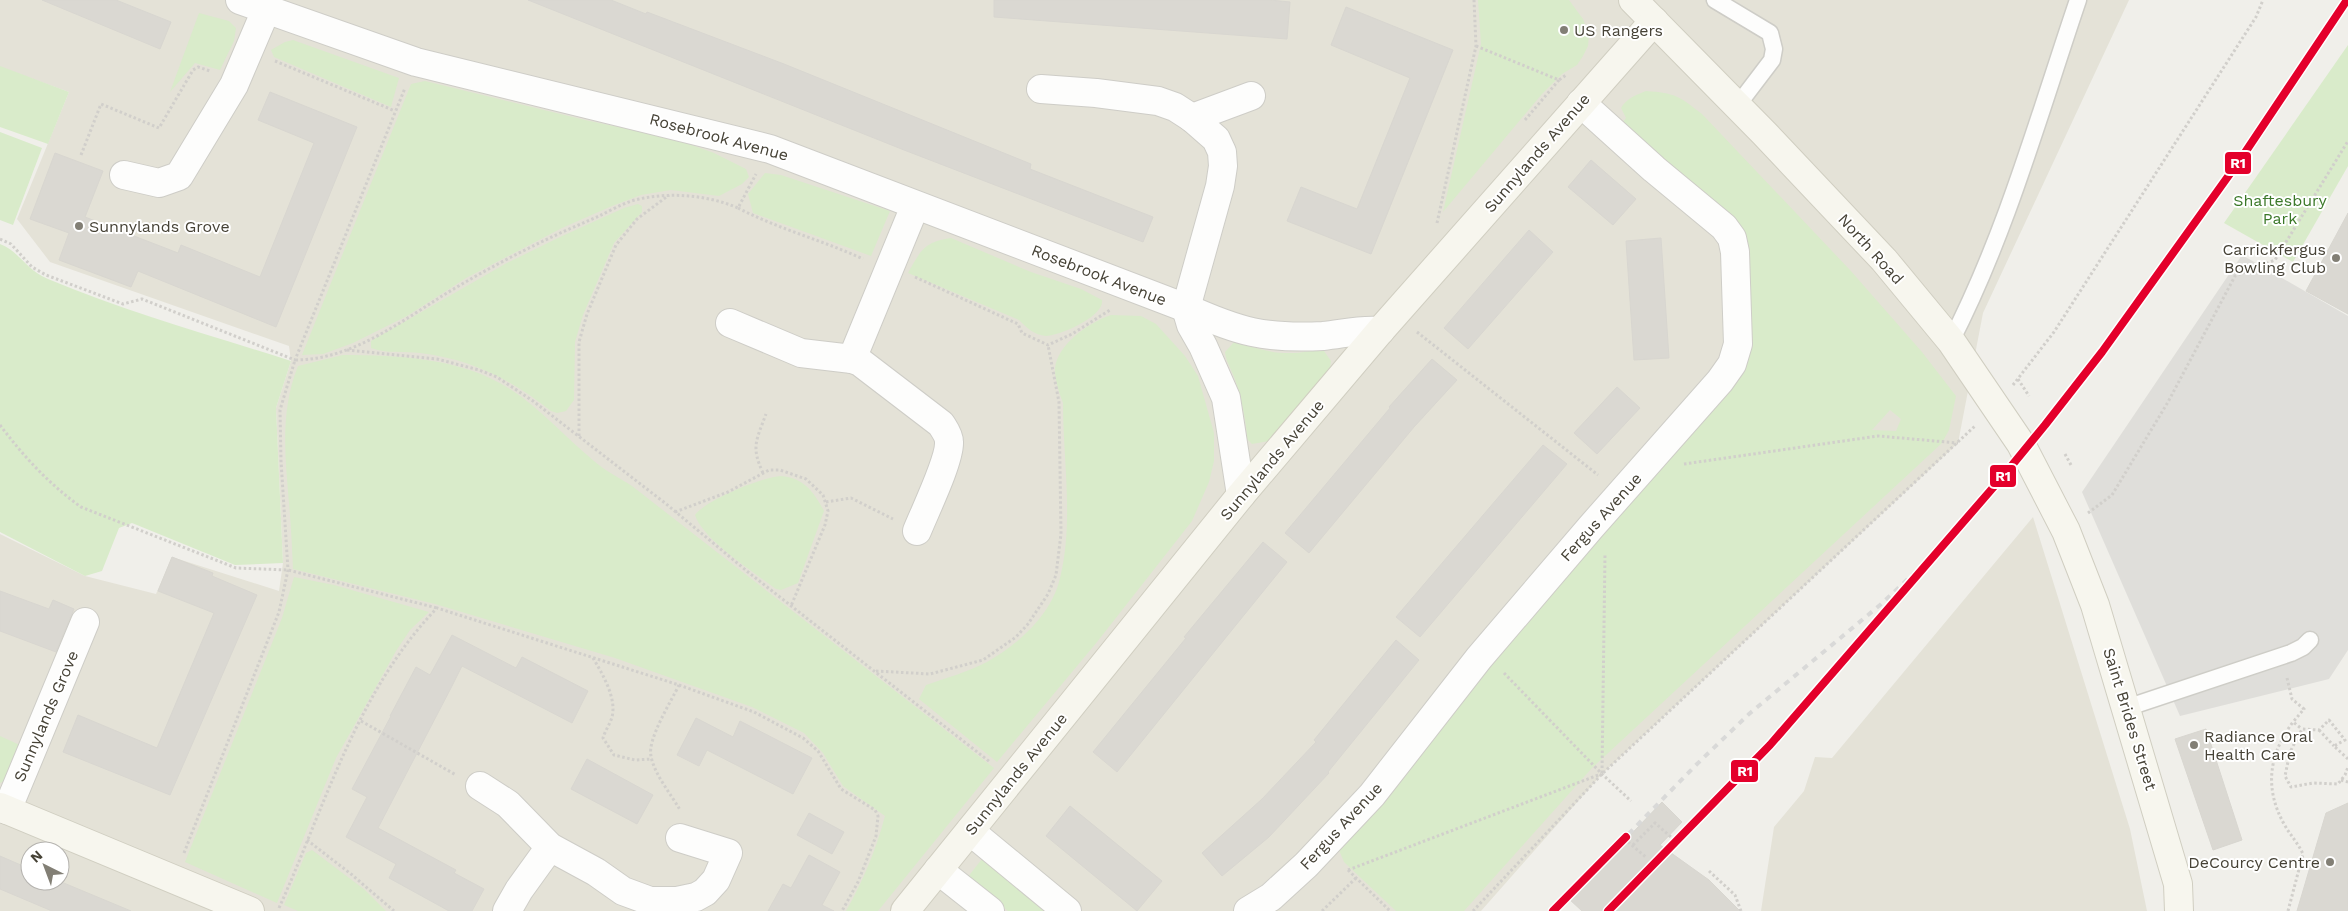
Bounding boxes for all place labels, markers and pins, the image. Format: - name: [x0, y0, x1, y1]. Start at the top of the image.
- place label: US Rangers: [1574, 21, 1663, 40]
- marker: US Rangers: [1558, 24, 1570, 36]
- place label: Sunnylands Grove: [89, 217, 230, 236]
- marker: Sunnylands Grove: [73, 220, 85, 232]
- place label: Carrickfergus Bowling Club: [2222, 240, 2326, 277]
- marker: Carrickfergus Bowling Club: [2330, 252, 2342, 264]
- place label: Radiance Oral Health Care: [2204, 727, 2313, 764]
- marker: Radiance Oral Health Care: [2188, 739, 2200, 751]
- place label: DeCourcy Centre: [2188, 853, 2320, 872]
- marker: DeCourcy Centre: [2324, 856, 2336, 868]

